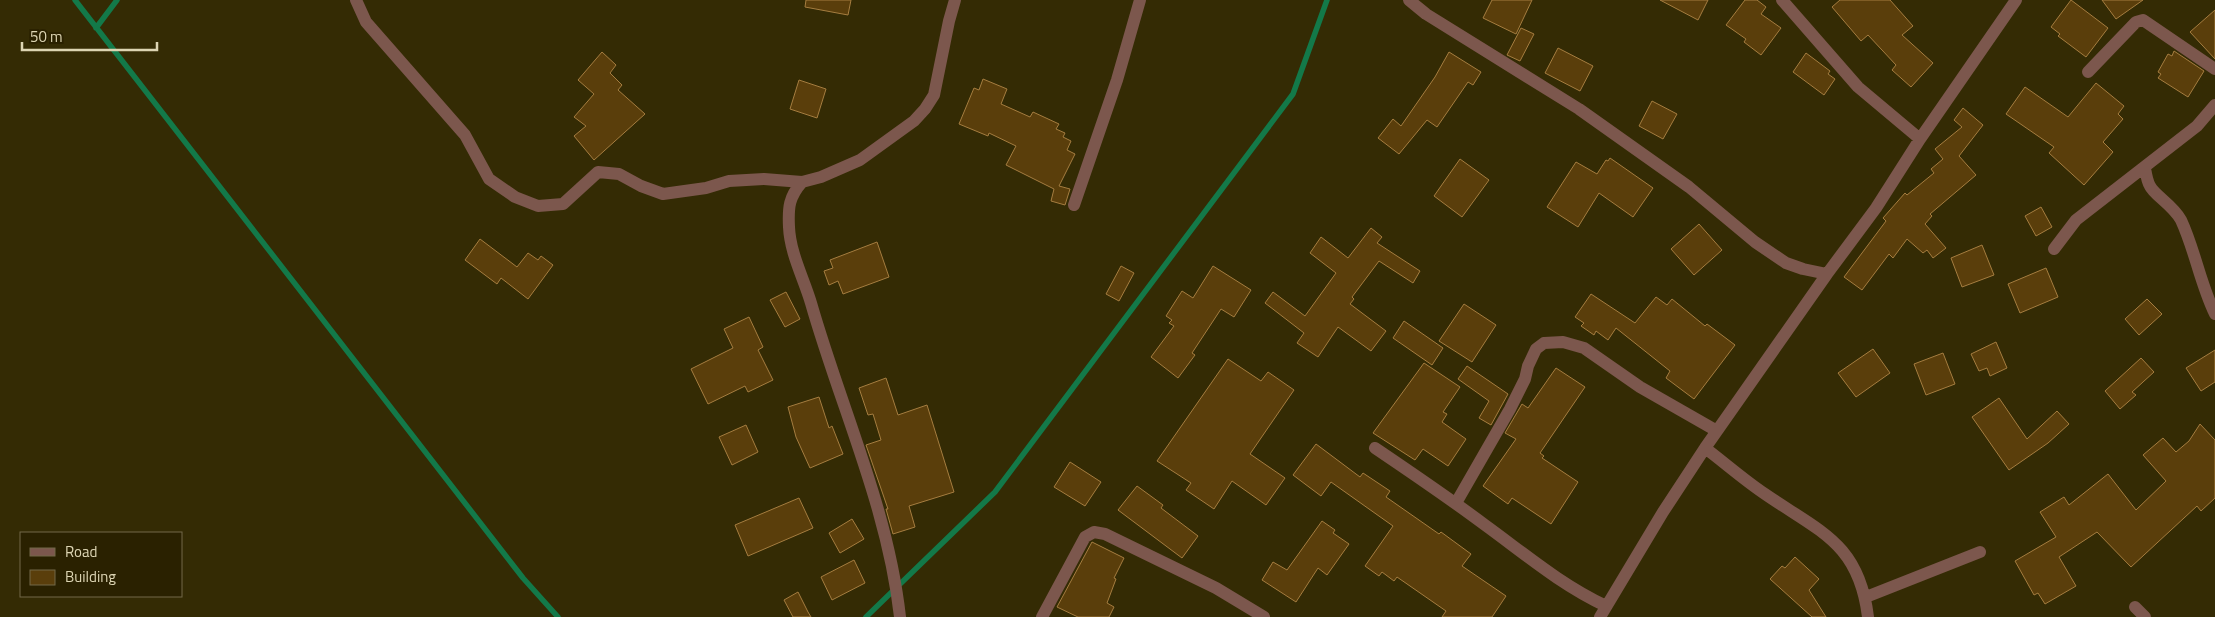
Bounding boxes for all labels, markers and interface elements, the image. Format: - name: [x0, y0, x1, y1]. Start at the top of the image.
- scale bar: [22, 20, 158, 52]
- text: 50 m: [30, 25, 63, 48]
- legend: [20, 532, 182, 597]
- text: Road: [65, 540, 97, 563]
- text: Building: [65, 565, 116, 588]

